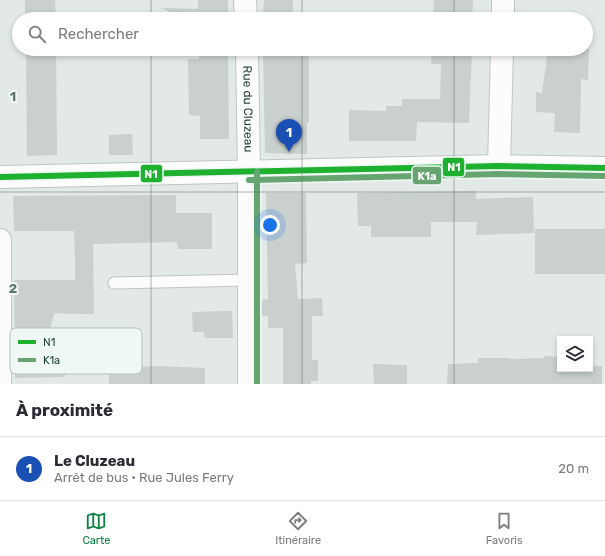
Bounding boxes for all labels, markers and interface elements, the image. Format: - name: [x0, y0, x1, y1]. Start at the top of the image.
- search box: [12, 12, 593, 56]
- icon: search: [26, 23, 48, 45]
- text: Rechercher: [58, 25, 139, 43]
- street label: Rue du Cluzeau: [240, 65, 256, 153]
- text: 1: [10, 89, 16, 104]
- pin: 1: [276, 119, 302, 152]
- line badge: N1: [442, 157, 465, 177]
- text: N1: [447, 161, 461, 174]
- line badge: N1: [140, 164, 163, 183]
- line badge: K1a: [412, 166, 442, 185]
- text: N1: [144, 168, 158, 181]
- text: K1a: [417, 170, 437, 183]
- your location: [260, 215, 280, 235]
- text: 2: [9, 281, 17, 296]
- legend: [10, 328, 142, 374]
- text: N1: [43, 336, 55, 349]
- map controls: [557, 336, 593, 372]
- button: layers: [557, 336, 593, 372]
- text: K1a: [43, 354, 60, 367]
- text: À proximité: [16, 400, 113, 420]
- text: Le Cluzeau: [54, 452, 135, 470]
- text: 1: [26, 461, 32, 476]
- text: 20 m: [558, 461, 589, 476]
- text: Arrêt de bus · Rue Jules Ferry: [54, 470, 234, 485]
- tab: Carte: [82, 510, 110, 547]
- tab: Itinéraire: [275, 510, 321, 547]
- tab: Favoris: [486, 510, 523, 547]

